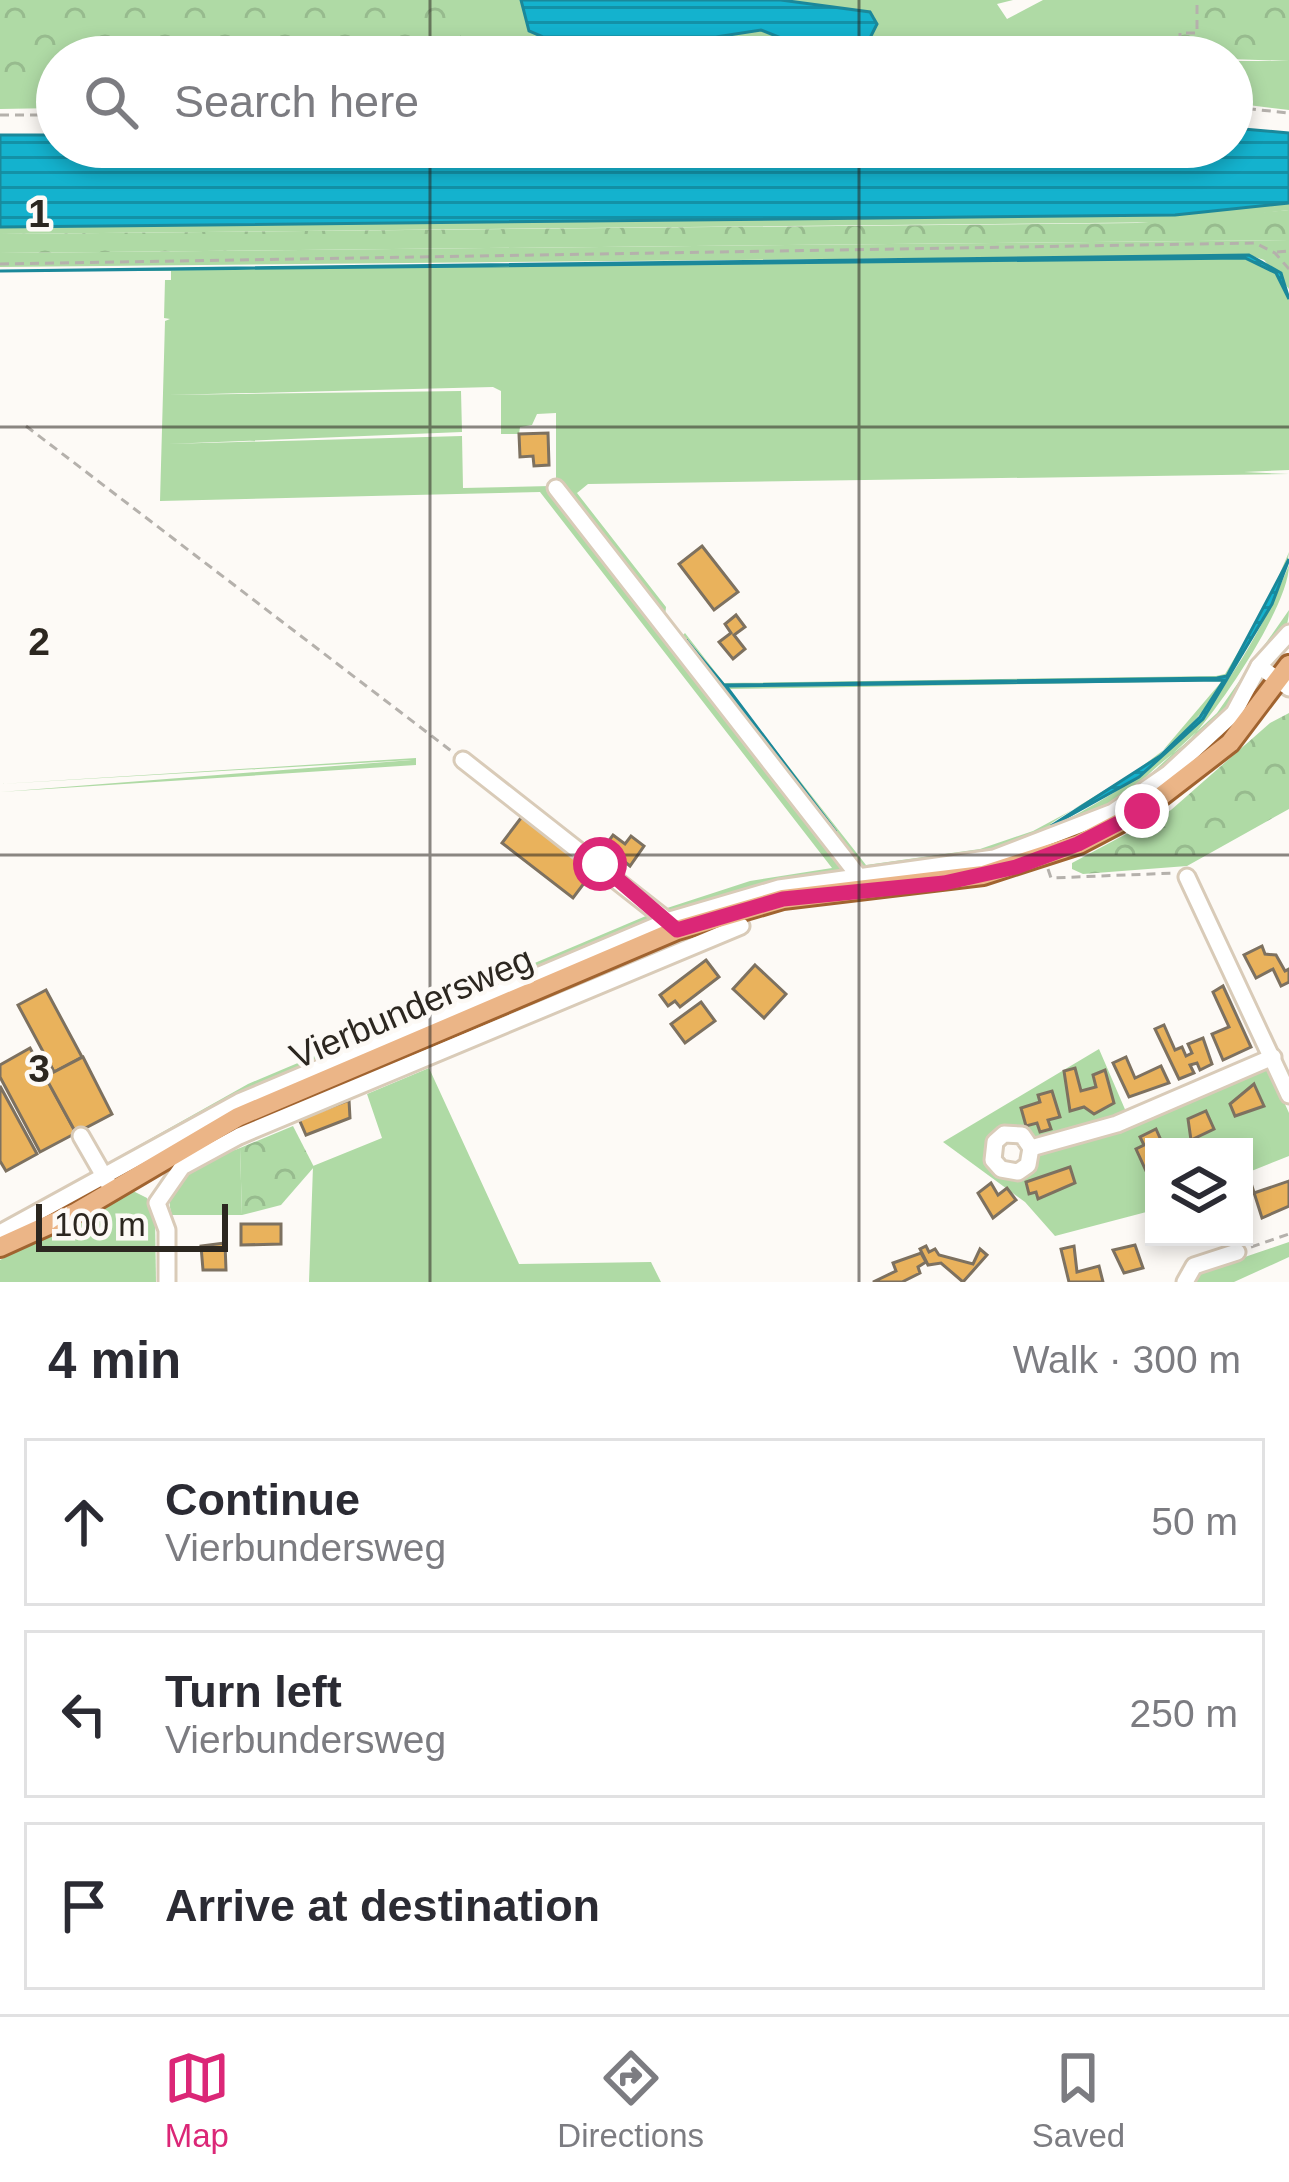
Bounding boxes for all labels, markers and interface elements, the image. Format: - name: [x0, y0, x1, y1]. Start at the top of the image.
- search box: [36, 36, 1253, 168]
- icon: search: [78, 69, 144, 135]
- text: Search here: [174, 76, 419, 127]
- text: 1: [28, 192, 50, 235]
- text: 2: [28, 620, 50, 663]
- route end: [1115, 784, 1169, 838]
- route start: [573, 837, 627, 891]
- street label: Vierbundersweg: [284, 938, 539, 1077]
- text: 3: [28, 1047, 50, 1090]
- map controls: [1145, 1138, 1253, 1246]
- button: layers: [1145, 1138, 1253, 1246]
- scale bar: [36, 1198, 228, 1251]
- text: 100 m: [54, 1206, 146, 1243]
- text: 4 min: [48, 1332, 181, 1389]
- text: Walk · 300 m: [1013, 1338, 1241, 1381]
- text: Continue: [165, 1474, 360, 1525]
- icon: ahead: [51, 1489, 117, 1555]
- text: 50 m: [1151, 1500, 1238, 1543]
- text: Vierbundersweg: [165, 1526, 446, 1569]
- text: Turn left: [165, 1666, 342, 1717]
- icon: left: [51, 1681, 117, 1747]
- text: 250 m: [1130, 1692, 1238, 1735]
- text: Vierbundersweg: [165, 1718, 446, 1761]
- icon: arrive: [51, 1873, 117, 1939]
- text: Arrive at destination: [165, 1880, 600, 1931]
- tab: Map: [164, 2045, 230, 2155]
- tab: Directions: [557, 2045, 704, 2155]
- tab: Saved: [1032, 2045, 1125, 2155]

